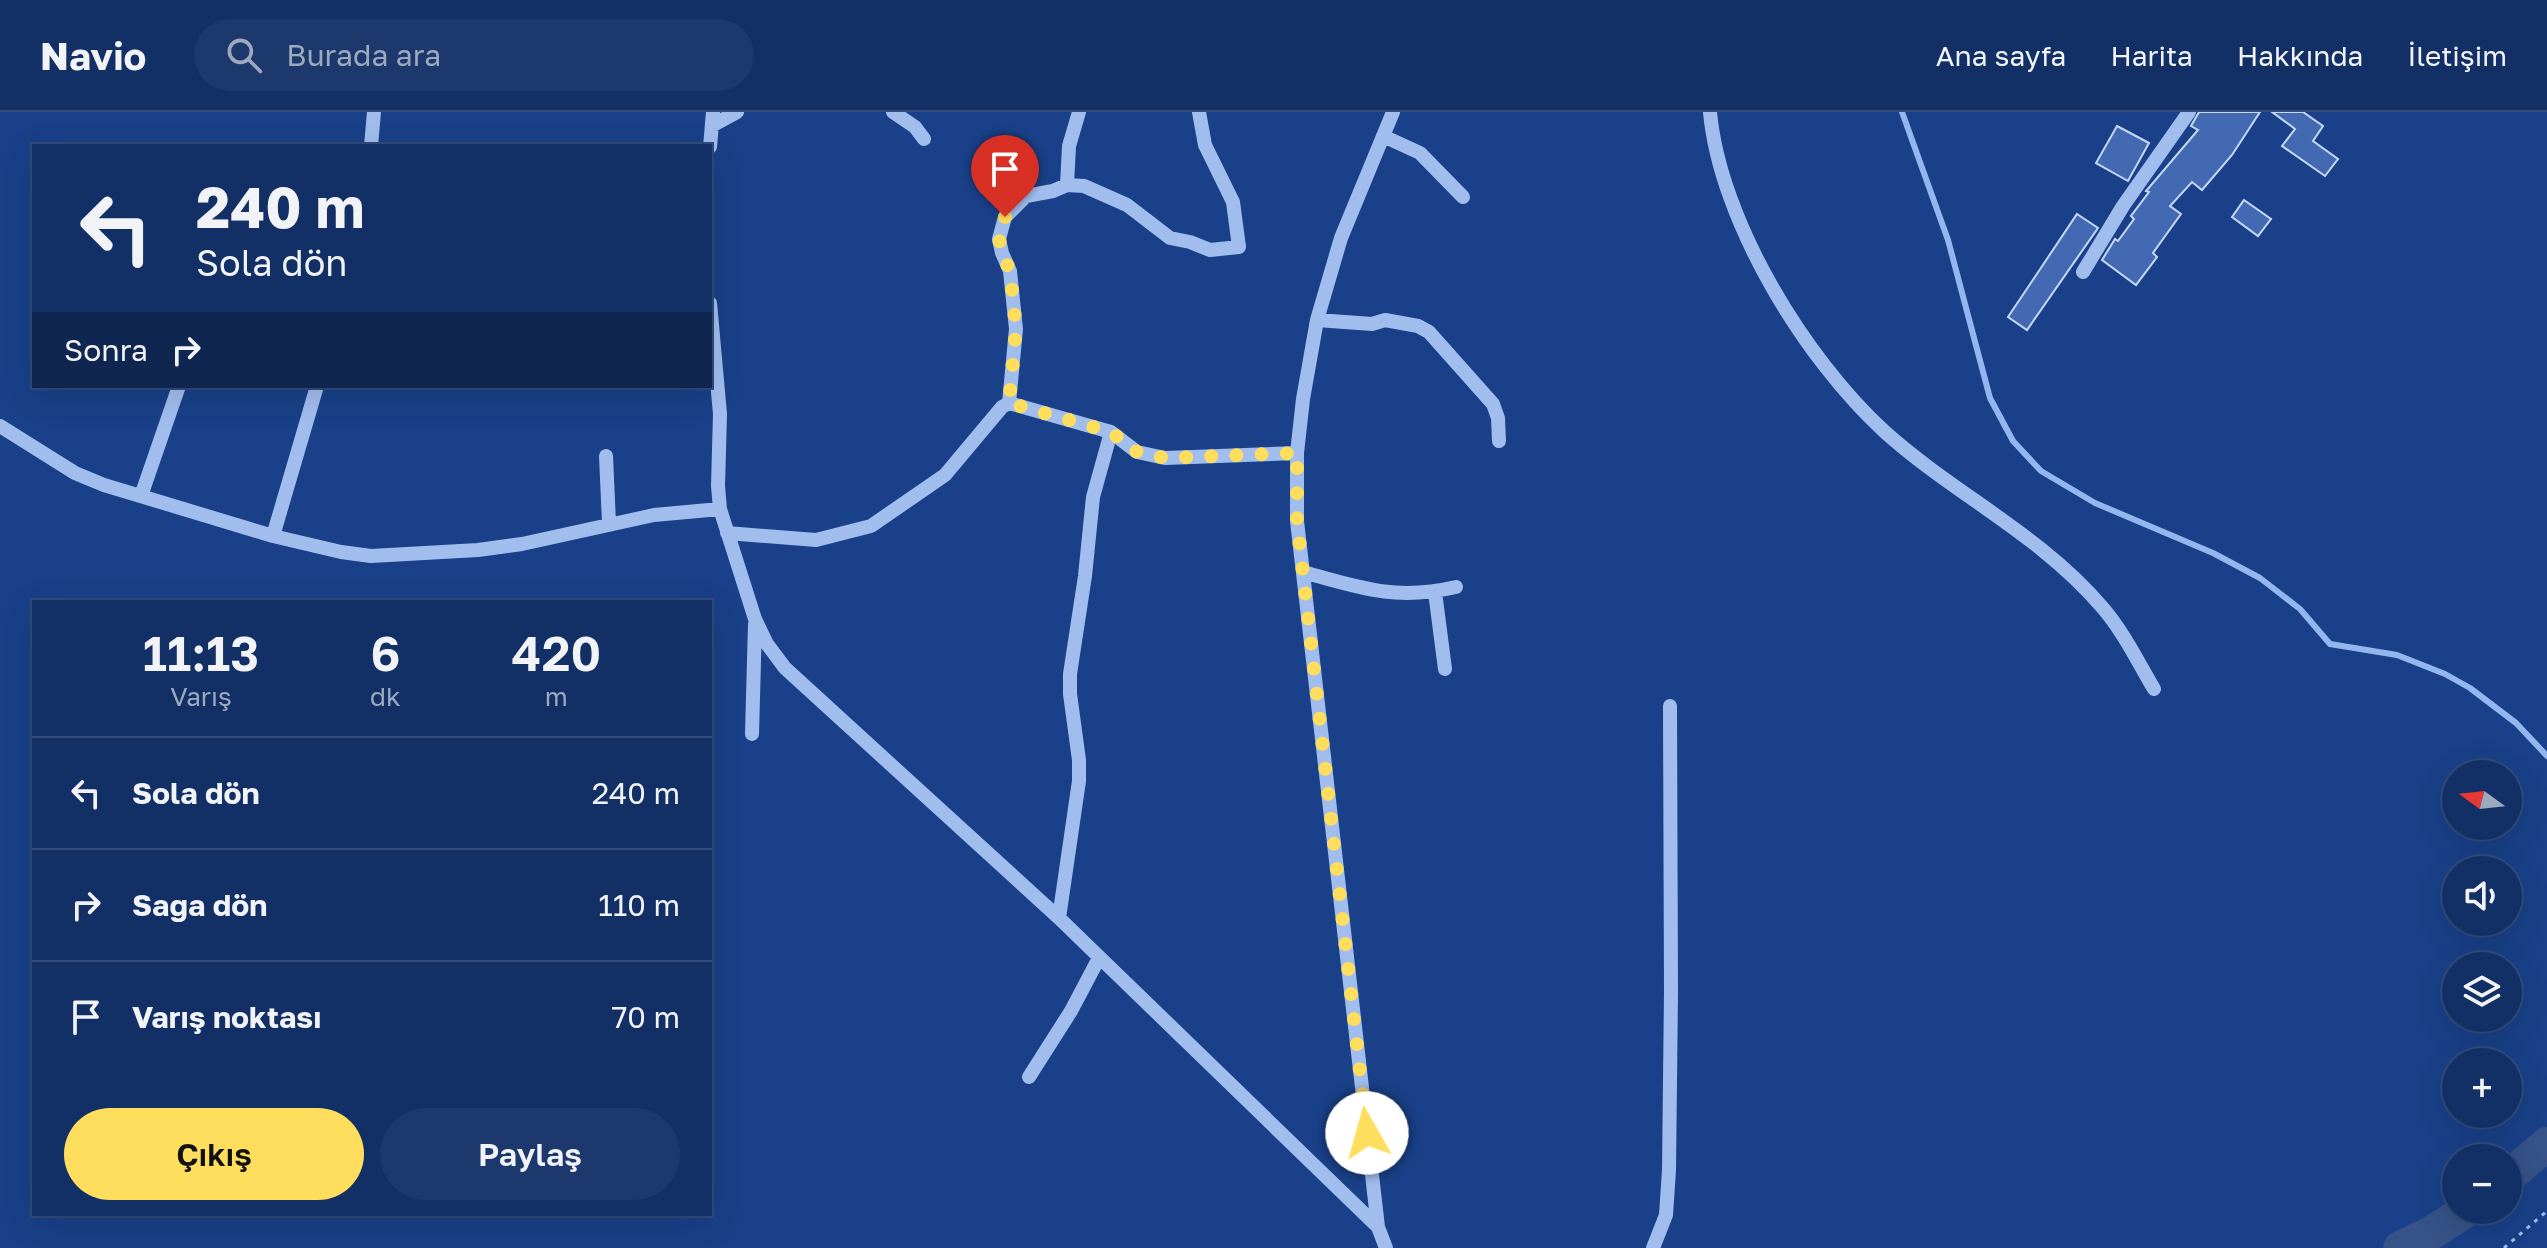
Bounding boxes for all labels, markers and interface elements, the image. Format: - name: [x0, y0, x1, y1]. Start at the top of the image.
- search box: [194, 19, 754, 91]
- text: Navio: [40, 33, 146, 78]
- icon: search: [222, 33, 266, 77]
- text: Burada ara: [286, 37, 441, 73]
- text: Ana sayfa: [1936, 39, 2066, 72]
- text: Harita: [2110, 39, 2193, 72]
- text: Hakkında: [2237, 39, 2363, 72]
- text: İletişim: [2407, 39, 2507, 72]
- pin: [971, 135, 1039, 217]
- icon: arrive: [983, 147, 1027, 191]
- text: 240 m: [196, 173, 365, 240]
- icon: left: [64, 176, 168, 280]
- text: Sola dön: [196, 241, 347, 284]
- icon: right: [164, 328, 208, 372]
- text: Sonra: [64, 332, 148, 368]
- text: 11:13: [143, 624, 259, 682]
- text: 6: [370, 624, 400, 682]
- text: 420: [512, 624, 601, 682]
- text: Varış: [170, 681, 232, 712]
- text: dk: [370, 681, 401, 712]
- text: m: [545, 681, 568, 712]
- north arrow: [2442, 760, 2522, 840]
- map controls: [2442, 760, 2522, 1224]
- icon: left: [64, 771, 108, 815]
- text: Sola dön: [132, 775, 260, 811]
- text: 240 m: [592, 775, 680, 811]
- button: sound: [2442, 856, 2522, 936]
- icon: right: [64, 883, 108, 927]
- text: Sağa dön: [132, 887, 267, 923]
- text: 110 m: [598, 887, 680, 923]
- button: layers: [2442, 952, 2522, 1032]
- icon: arrive: [64, 995, 108, 1039]
- text: Varış noktası: [132, 999, 321, 1035]
- text: 70 m: [611, 999, 680, 1035]
- button: +: [2442, 1048, 2522, 1128]
- position arrow: [1325, 1091, 1409, 1175]
- button: Çıkış: [64, 1108, 364, 1200]
- button: Paylaş: [380, 1108, 680, 1200]
- button: −: [2442, 1144, 2522, 1224]

